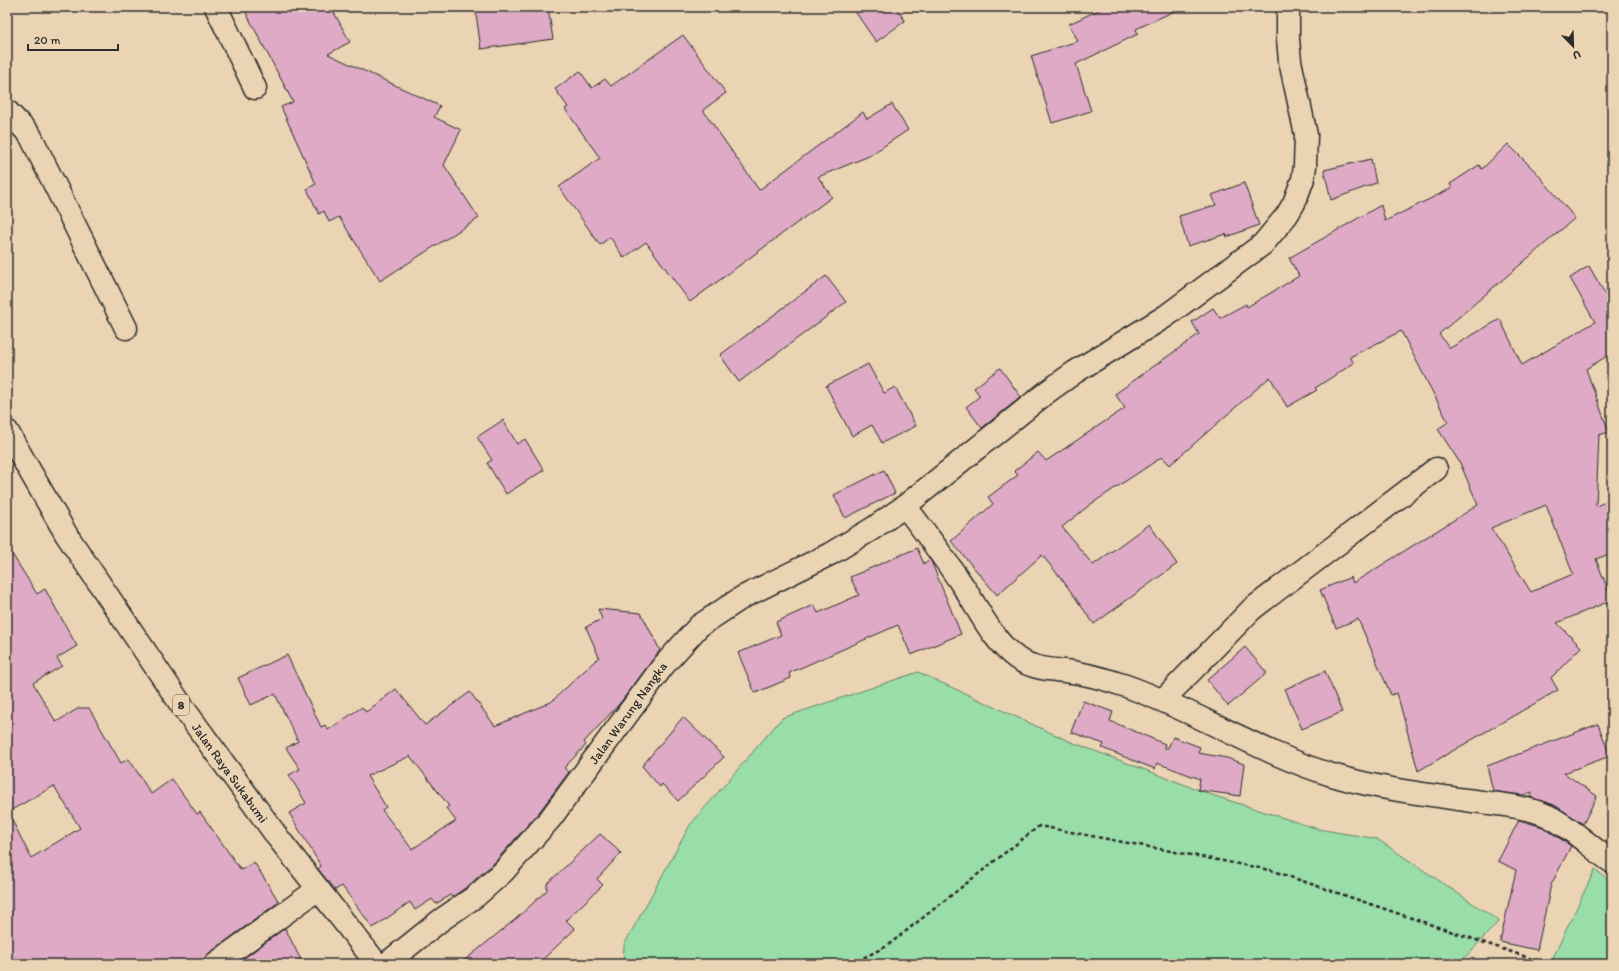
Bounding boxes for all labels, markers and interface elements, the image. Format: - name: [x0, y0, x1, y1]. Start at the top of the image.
- scale bar: [28, 26, 118, 52]
- north arrow: [1553, 26, 1593, 66]
- text: 20 m: [34, 33, 61, 47]
- text: U: [1571, 47, 1583, 62]
- street label: Jalan Warung Nangka: [586, 659, 670, 767]
- road number: 8: [173, 695, 189, 715]
- street label: Jalan Raya Sukabumi: [189, 720, 271, 826]

